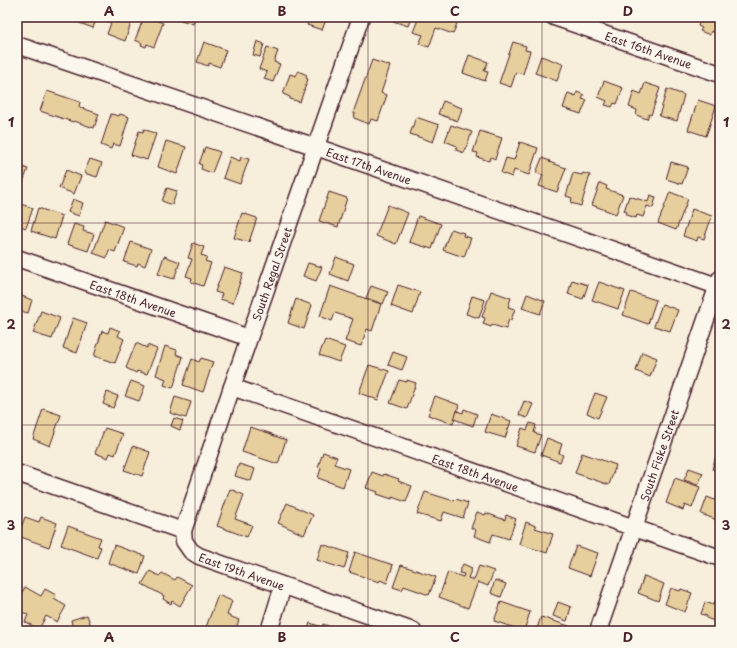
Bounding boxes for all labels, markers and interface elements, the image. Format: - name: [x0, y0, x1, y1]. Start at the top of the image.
- text: A: [104, 1, 114, 20]
- text: B: [278, 1, 287, 20]
- text: C: [450, 1, 460, 20]
- text: D: [623, 1, 633, 20]
- street label: East 16th Avenue: [603, 27, 694, 72]
- text: 1: [8, 112, 14, 131]
- text: 1: [723, 112, 729, 131]
- street label: East 17th Avenue: [324, 143, 414, 188]
- street label: South Regal Street: [247, 224, 296, 323]
- street label: East 18th Avenue: [88, 275, 179, 321]
- text: 2: [6, 314, 16, 333]
- text: 2: [721, 314, 731, 333]
- street label: South Fiske Street: [635, 407, 683, 503]
- street label: East 18th Avenue: [430, 449, 521, 495]
- text: 3: [7, 515, 16, 534]
- text: 3: [722, 515, 731, 534]
- street label: East 19th Avenue: [197, 548, 287, 594]
- text: A: [104, 627, 114, 646]
- text: B: [278, 627, 287, 646]
- text: C: [450, 627, 460, 646]
- text: D: [623, 627, 633, 646]

